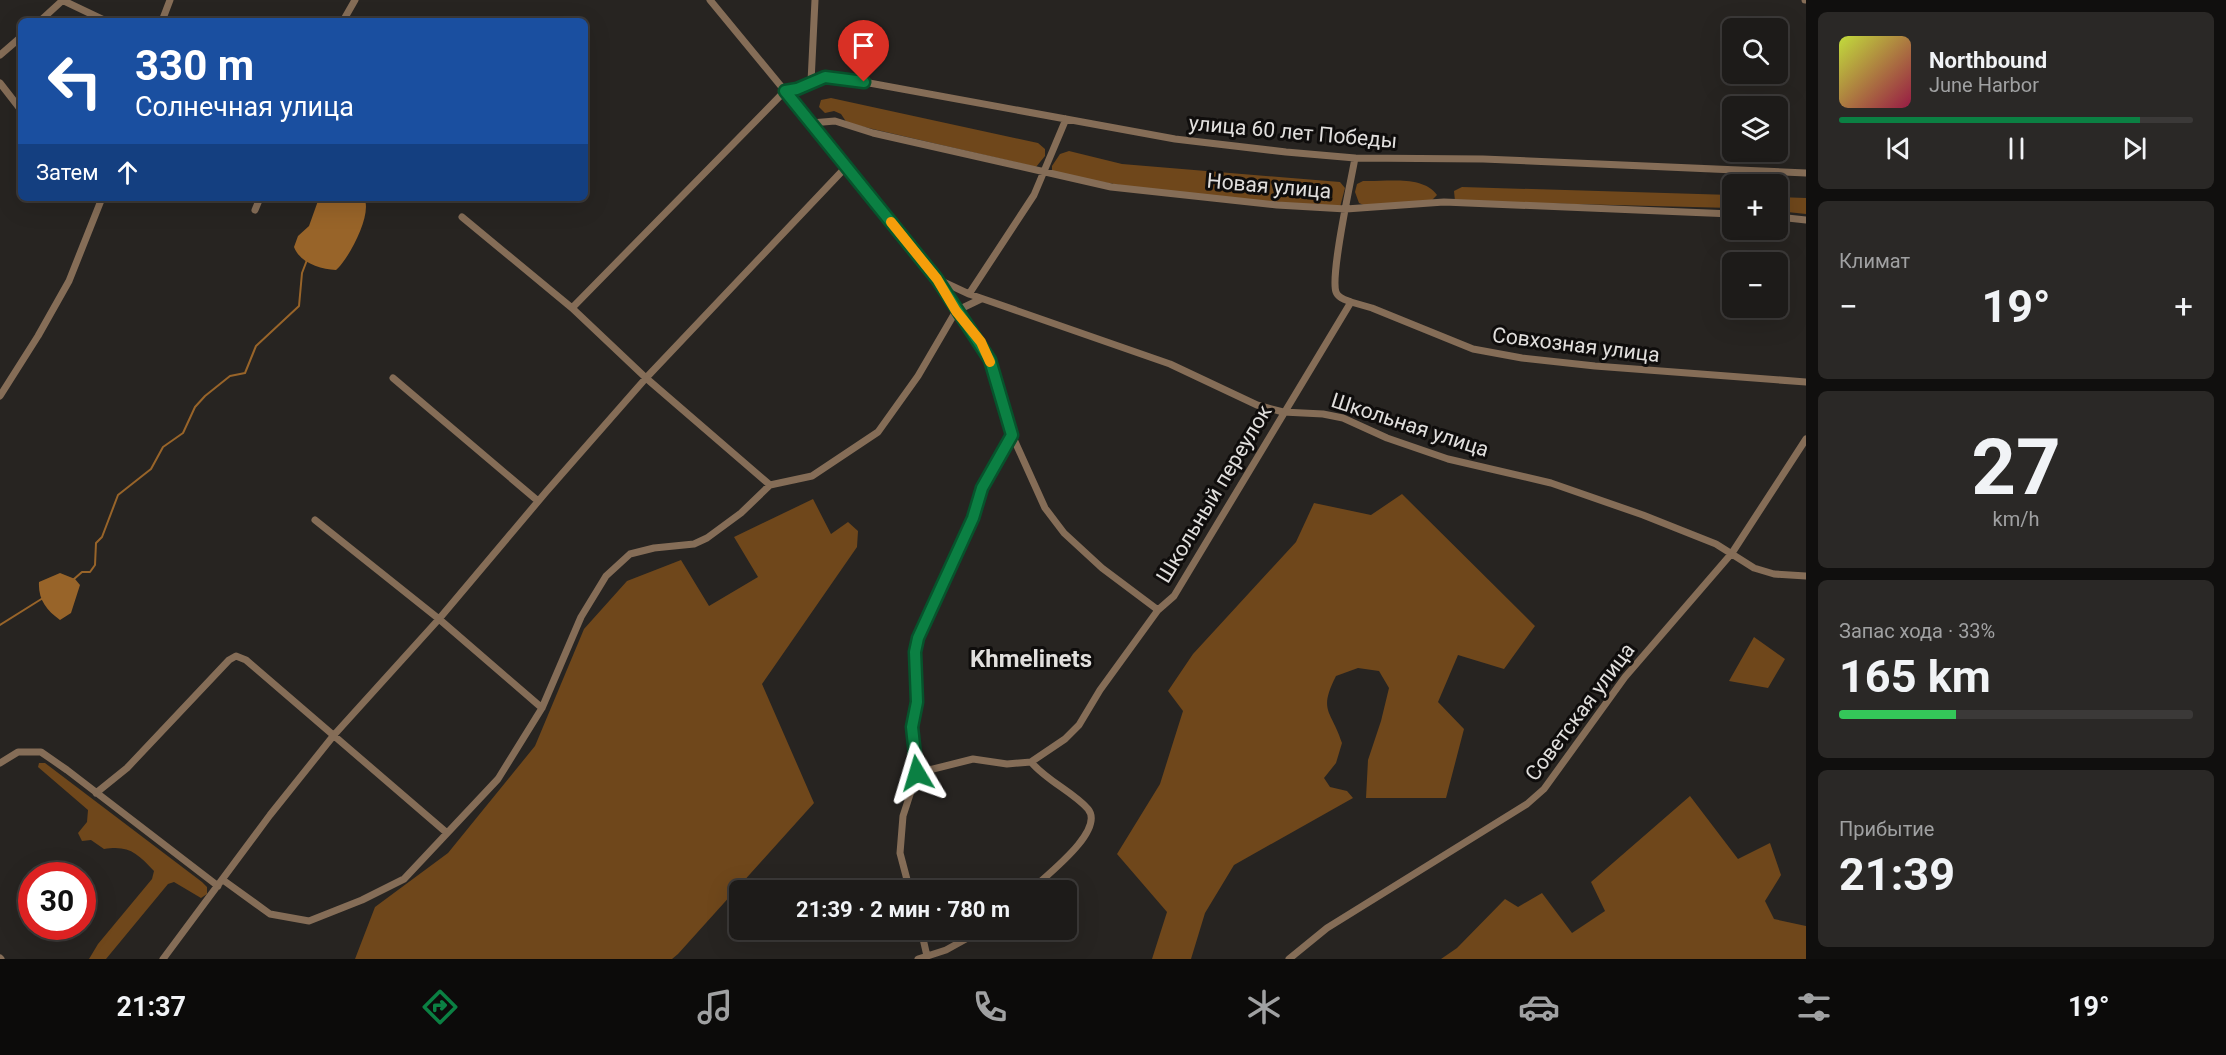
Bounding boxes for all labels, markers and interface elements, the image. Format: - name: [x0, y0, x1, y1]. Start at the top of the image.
- map controls: [1722, 18, 1788, 318]
- button: search: [1722, 18, 1788, 84]
- pin: [838, 20, 889, 82]
- icon: arrive: [847, 29, 880, 62]
- text: 330 m: [135, 41, 254, 90]
- icon: left: [36, 42, 114, 120]
- text: Northbound: [1929, 48, 2047, 73]
- text: June Harbor: [1929, 73, 2039, 97]
- text: Солнечная улица: [135, 91, 354, 123]
- button: layers: [1722, 96, 1788, 162]
- street label: улица 60 лет Победы: [1188, 111, 1398, 153]
- icon: previous: [1882, 132, 1915, 165]
- icon: pause: [2000, 132, 2033, 165]
- icon: next: [2118, 132, 2151, 165]
- icon: ahead: [111, 156, 144, 189]
- text: Затем: [36, 160, 99, 185]
- street label: Новая улица: [1206, 169, 1332, 203]
- button: +: [1722, 174, 1788, 240]
- text: Климат: [1839, 249, 1910, 273]
- button: −: [1722, 252, 1788, 318]
- text: 19°: [1981, 280, 2051, 333]
- text: −: [1839, 287, 1858, 326]
- text: +: [2174, 287, 2193, 326]
- street label: Совхозная улица: [1491, 323, 1661, 367]
- street label: Школьная улица: [1328, 388, 1492, 462]
- street label: Школьный переулок: [1151, 400, 1277, 587]
- text: 27: [1971, 422, 2061, 513]
- text: km/h: [1993, 507, 2039, 531]
- text: Запас хода · 33%: [1839, 619, 1995, 643]
- street label: Советская улица: [1520, 638, 1640, 786]
- district label: Khmelinets: [970, 645, 1092, 673]
- text: 165 km: [1839, 650, 1991, 703]
- position arrow: [885, 741, 949, 805]
- text: Прибытие: [1839, 817, 1934, 841]
- text: 21:39: [1839, 848, 1955, 901]
- speed limit sign: 30: [18, 862, 96, 940]
- text: 21:39 · 2 мин · 780 m: [796, 897, 1010, 922]
- icon: directions: [419, 986, 461, 1028]
- icon: music: [694, 986, 736, 1028]
- icon: phone: [969, 986, 1011, 1028]
- icon: climate: [1243, 986, 1285, 1028]
- icon: car: [1518, 986, 1560, 1028]
- icon: filters: [1793, 986, 1835, 1028]
- text: 21:37: [116, 991, 186, 1023]
- text: 19°: [2068, 991, 2110, 1023]

